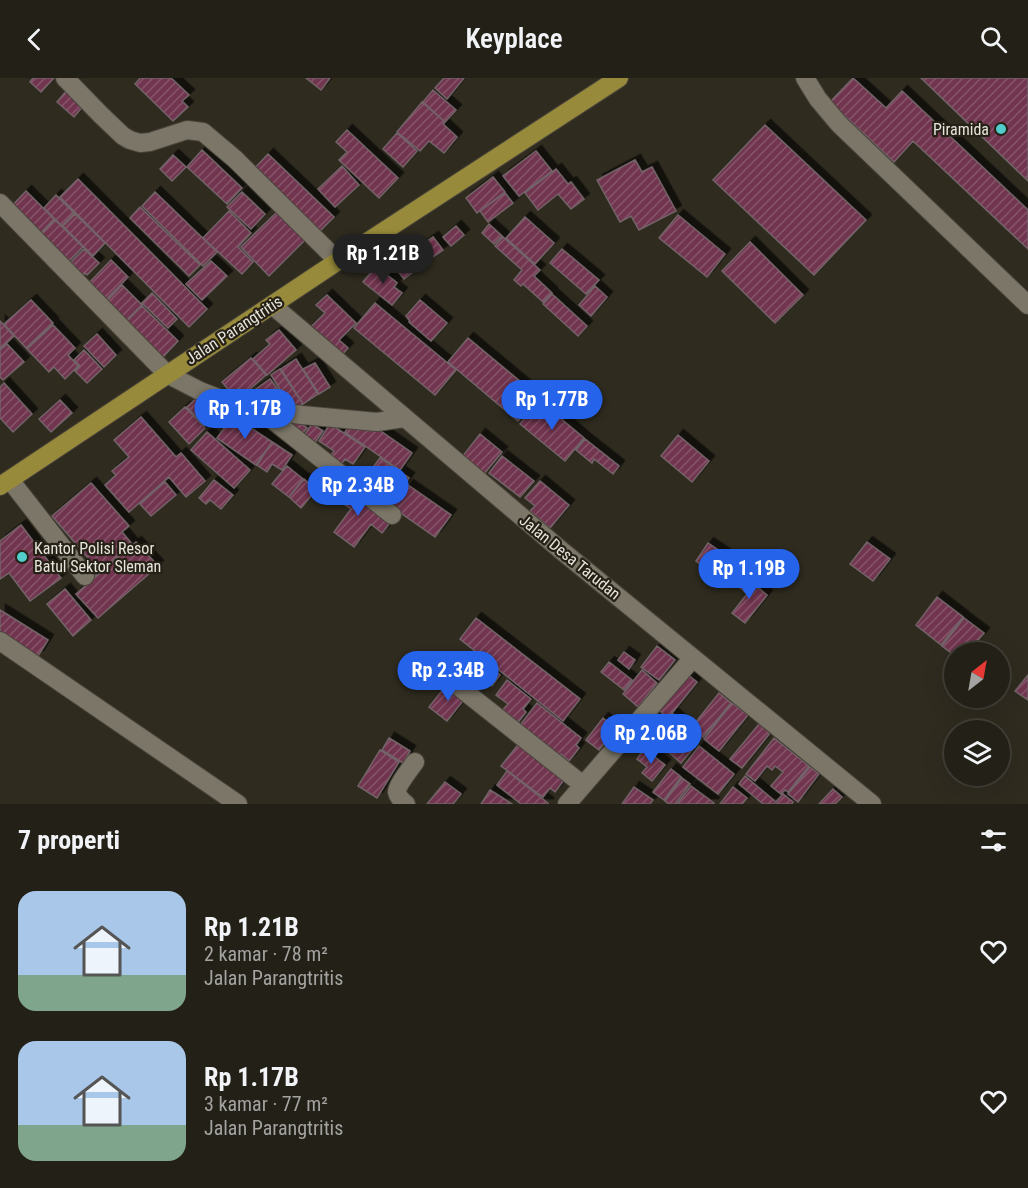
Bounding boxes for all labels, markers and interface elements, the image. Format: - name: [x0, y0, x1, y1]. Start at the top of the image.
- icon: back: [18, 23, 51, 56]
- text: Keyplace: [465, 23, 563, 55]
- icon: search: [977, 23, 1010, 56]
- place label: Piramida: [933, 120, 989, 139]
- marker: Piramida: [994, 122, 1008, 136]
- pin: Rp 1.21B: [321, 234, 445, 285]
- text: Rp 1.21B: [347, 241, 419, 265]
- street label: Jalan Parangtritis: [182, 292, 286, 368]
- pin: Rp 1.77B: [490, 380, 614, 431]
- text: Rp 1.77B: [516, 387, 588, 411]
- pin: Rp 1.17B: [183, 389, 307, 440]
- text: Rp 1.17B: [209, 396, 281, 420]
- pin: Rp 2.34B: [296, 466, 420, 517]
- text: Rp 2.34B: [322, 473, 394, 497]
- street label: Jalan Desa Tarudan: [516, 511, 624, 603]
- place label: Kantor Polisi Resor Batul Sektor Sleman: [34, 539, 161, 576]
- pin: Rp 1.19B: [687, 549, 811, 600]
- marker: Kantor Polisi Resor Batul Sektor Sleman: [15, 550, 29, 564]
- text: Rp 1.19B: [713, 556, 785, 580]
- north arrow: [944, 642, 1010, 708]
- map controls: [944, 642, 1010, 786]
- pin: Rp 2.34B: [386, 651, 510, 702]
- text: Rp 2.34B: [412, 658, 484, 682]
- pin: Rp 2.06B: [589, 714, 713, 765]
- button: layers: [944, 720, 1010, 786]
- text: Rp 2.06B: [615, 721, 687, 745]
- icon: filters: [977, 824, 1010, 857]
- text: 7 properti: [18, 825, 120, 855]
- text: Rp 1.21B: [204, 912, 299, 942]
- icon: home: [66, 915, 138, 987]
- icon: heart: [977, 935, 1010, 968]
- text: 2 kamar · 78 m²: [204, 942, 328, 966]
- text: Jalan Parangtritis: [204, 966, 343, 990]
- text: Rp 1.17B: [204, 1062, 299, 1092]
- icon: home: [66, 1065, 138, 1137]
- icon: heart: [977, 1085, 1010, 1118]
- text: 3 kamar · 77 m²: [204, 1092, 328, 1116]
- text: Jalan Parangtritis: [204, 1116, 343, 1140]

